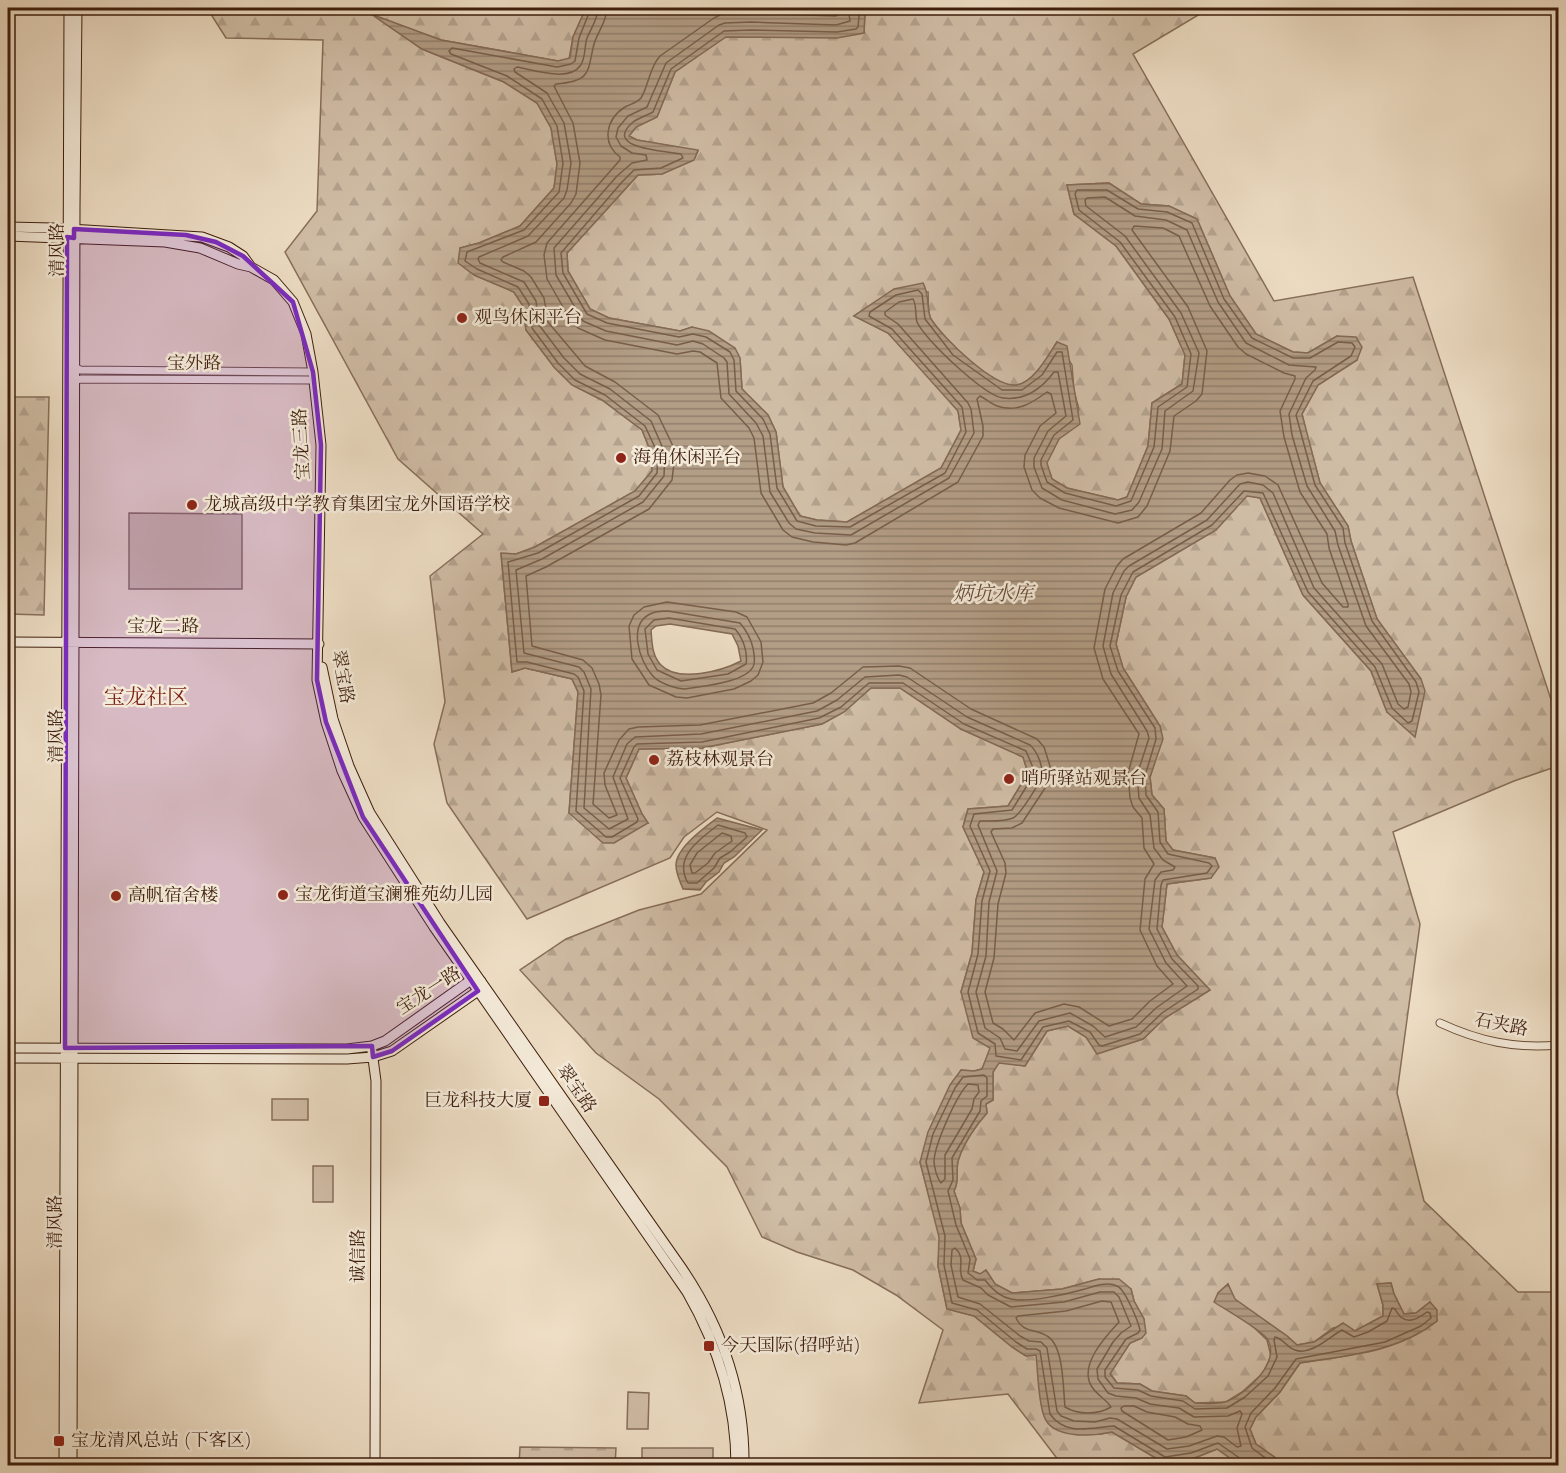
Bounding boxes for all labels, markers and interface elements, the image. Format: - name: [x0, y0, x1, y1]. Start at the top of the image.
- street label: 清风路: [47, 223, 67, 277]
- place label: 观鸟休闲平台: [474, 307, 582, 327]
- marker: 观鸟休闲平台: [455, 311, 469, 325]
- street label: 宝外路: [167, 353, 221, 373]
- street label: 宝龙三路: [289, 408, 313, 481]
- place label: 海角休闲平台: [633, 447, 741, 467]
- marker: 海角休闲平台: [614, 451, 628, 465]
- place label: 龙城高级中学教育集团宝龙外国语学校: [204, 494, 510, 514]
- marker: 龙城高级中学教育集团宝龙外国语学校: [185, 498, 199, 512]
- water label: 炳坑水库: [953, 583, 1036, 605]
- street label: 宝龙二路: [127, 616, 199, 636]
- street label: 翠宝路: [328, 649, 358, 705]
- district label: 宝龙社区: [104, 686, 188, 709]
- street label: 清风路: [46, 709, 66, 763]
- place label: 荔枝林观景台: [666, 749, 774, 769]
- marker: 荔枝林观景台: [647, 753, 661, 767]
- place label: 哨所驿站观景台: [1021, 768, 1147, 788]
- marker: 哨所驿站观景台: [1002, 772, 1016, 786]
- place label: 宝龙街道宝澜雅苑幼儿园: [295, 884, 493, 904]
- place label: 高帆宿舍楼: [128, 885, 218, 905]
- marker: 宝龙街道宝澜雅苑幼儿园: [276, 888, 290, 902]
- marker: 高帆宿舍楼: [109, 889, 123, 903]
- street label: 宝龙一路: [393, 962, 464, 1018]
- street label: 石夹路: [1473, 1009, 1530, 1039]
- street label: 翠宝路: [553, 1061, 600, 1116]
- place label: 巨龙科技大厦: [424, 1090, 532, 1110]
- marker: 巨龙科技大厦: [537, 1094, 551, 1108]
- street label: 清风路: [45, 1195, 65, 1249]
- street label: 诚信路: [348, 1229, 368, 1283]
- place label: 今天国际(招呼站): [721, 1335, 860, 1355]
- marker: 今天国际(招呼站): [702, 1339, 716, 1353]
- place label: 宝龙清风总站 (下客区): [71, 1430, 251, 1450]
- marker: 宝龙清风总站 (下客区): [52, 1434, 66, 1448]

